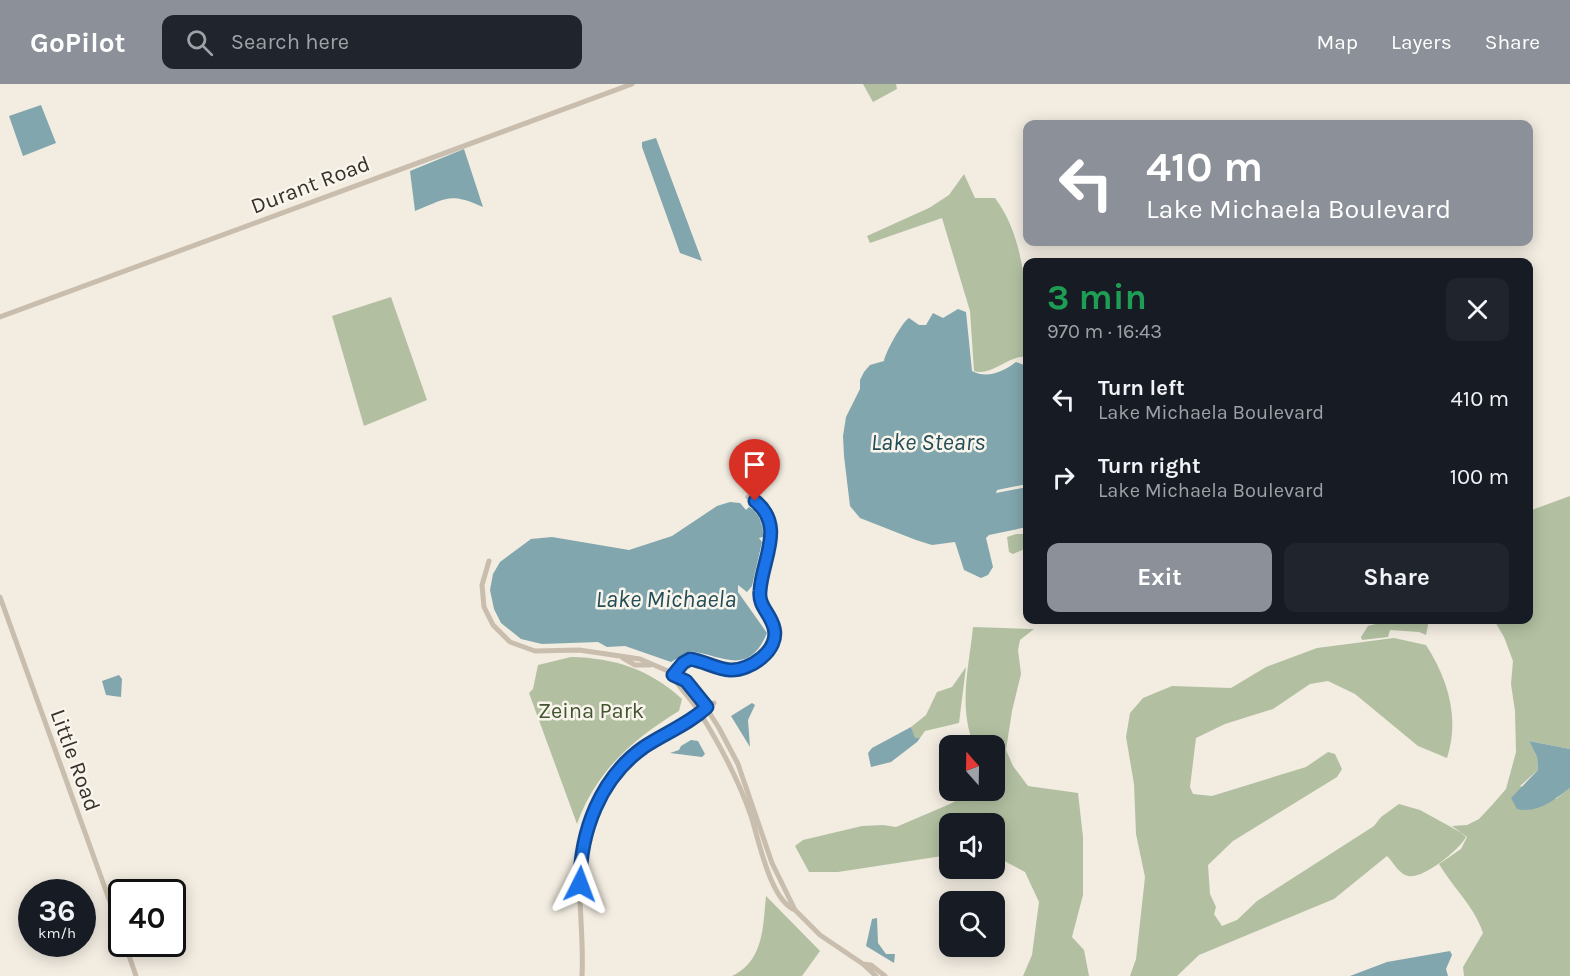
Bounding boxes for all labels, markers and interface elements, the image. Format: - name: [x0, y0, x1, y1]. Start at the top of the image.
- search box: [162, 15, 582, 69]
- text: GoPilot: [30, 26, 126, 59]
- icon: search: [183, 26, 216, 59]
- text: Search here: [231, 29, 349, 55]
- text: Map: [1316, 30, 1358, 54]
- text: Layers: [1391, 30, 1452, 54]
- text: Share: [1485, 30, 1540, 54]
- text: 410 m: [1146, 142, 1263, 192]
- icon: left: [1047, 144, 1125, 222]
- street label: Durant Road: [247, 150, 374, 220]
- text: Lake Michaela Boulevard: [1146, 193, 1451, 225]
- text: 3 min: [1047, 276, 1147, 318]
- button: close: [1446, 278, 1509, 341]
- text: 970 m · 16:43: [1047, 320, 1162, 343]
- text: Turn left: [1098, 375, 1185, 401]
- icon: left: [1047, 383, 1080, 416]
- text: 410 m: [1451, 386, 1509, 412]
- text: Lake Michaela Boulevard: [1098, 401, 1324, 424]
- water label: Lake Stears: [871, 428, 985, 456]
- pin: [729, 439, 780, 501]
- icon: arrive: [738, 448, 771, 481]
- text: Turn right: [1098, 453, 1201, 479]
- icon: right: [1047, 461, 1080, 494]
- text: 100 m: [1450, 464, 1509, 490]
- text: Lake Michaela Boulevard: [1098, 479, 1324, 502]
- button: Exit: [1047, 543, 1272, 612]
- button: Share: [1284, 543, 1509, 612]
- water label: Lake Michaela: [596, 585, 736, 613]
- park label: Zeina Park: [538, 698, 644, 724]
- street label: Little Road: [45, 706, 106, 815]
- north arrow: [939, 735, 1005, 801]
- map controls: [939, 735, 1005, 957]
- button: sound: [939, 813, 1005, 879]
- position arrow: [548, 852, 612, 916]
- speed limit sign: 40: [108, 879, 186, 957]
- button: search: [939, 891, 1005, 957]
- text: 36: [39, 893, 75, 929]
- text: km/h: [38, 924, 76, 942]

